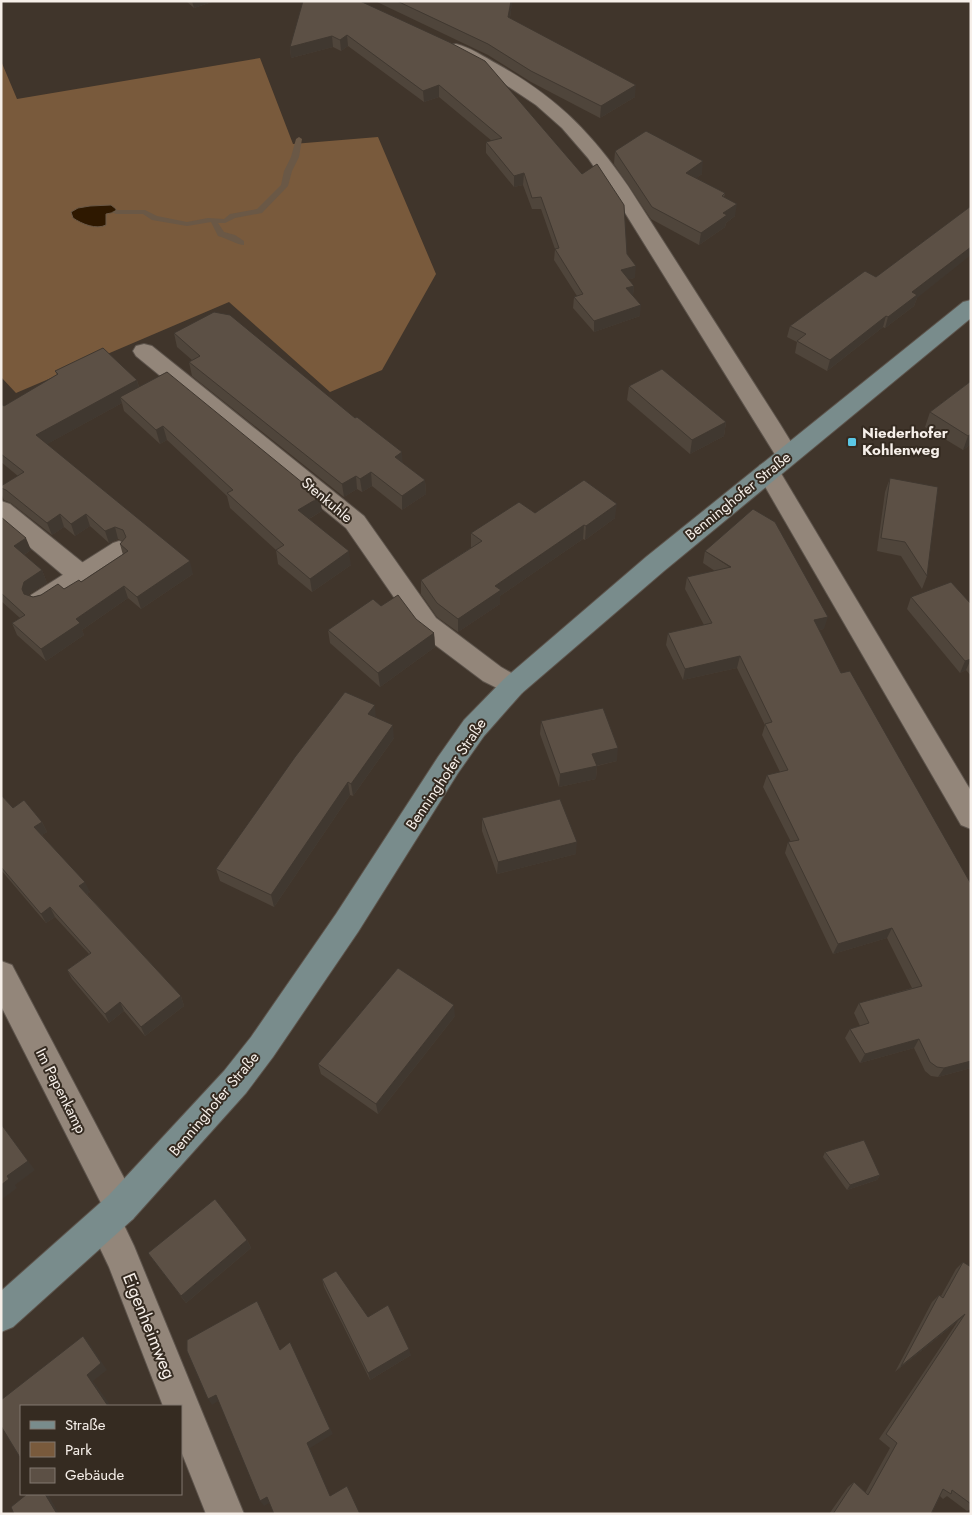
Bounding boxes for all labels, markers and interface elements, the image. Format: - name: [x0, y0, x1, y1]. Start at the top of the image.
- place label: Niederhofer Kohlenweg: [862, 422, 949, 461]
- marker: Niederhofer Kohlenweg: [846, 436, 858, 448]
- street label: Benninghofer Straße: [680, 446, 796, 546]
- street label: Stenkuhle: [297, 472, 358, 528]
- street label: Benninghofer Straße: [400, 714, 492, 834]
- street label: Im Papenkamp: [30, 1045, 92, 1138]
- street label: Benninghofer Straße: [164, 1047, 264, 1161]
- street label: Eigenheimweg: [116, 1269, 182, 1383]
- legend: [20, 1405, 182, 1495]
- text: Straße: [65, 1414, 106, 1436]
- text: Park: [65, 1439, 92, 1461]
- text: Gebäude: [65, 1464, 125, 1486]

